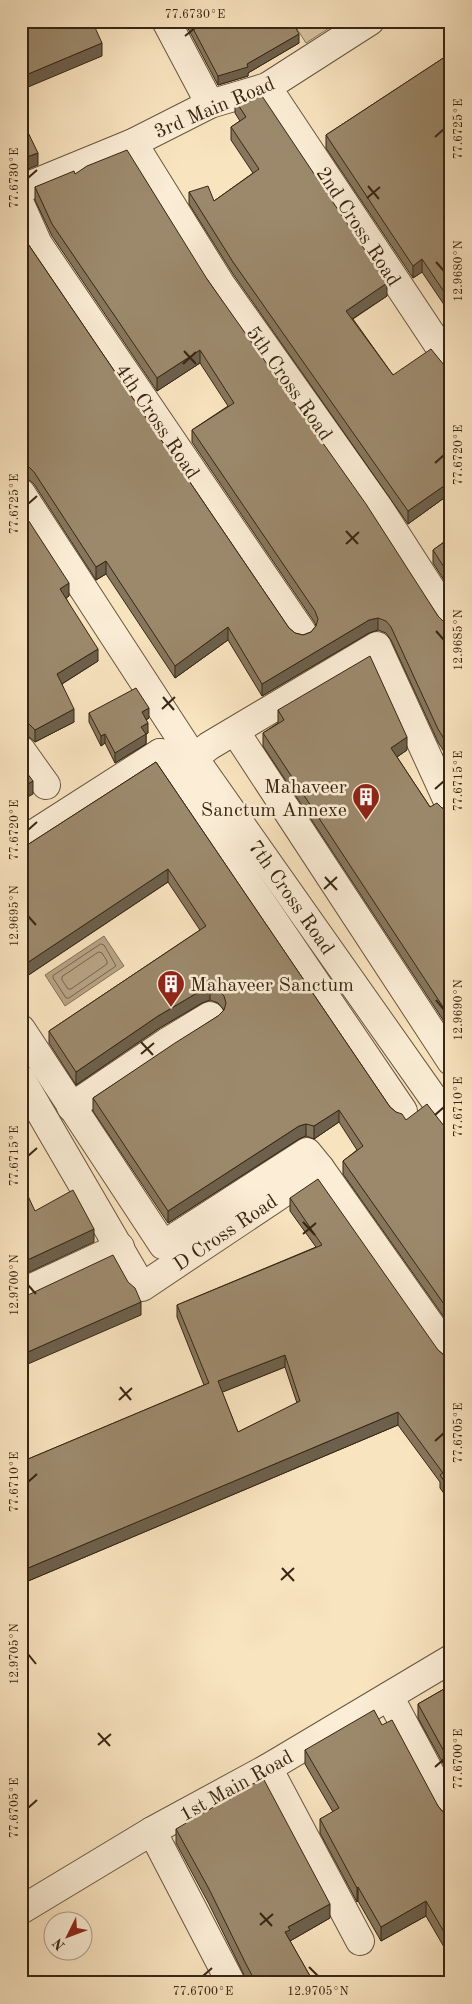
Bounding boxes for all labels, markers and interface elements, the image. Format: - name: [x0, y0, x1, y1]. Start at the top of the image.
- text: 77.6730°E: [165, 9, 225, 21]
- street label: 3rd Main Road: [152, 74, 278, 143]
- text: 77.6725°E: [452, 99, 465, 159]
- text: 77.6730°E: [9, 148, 21, 208]
- street label: 2nd Cross Road: [311, 164, 403, 290]
- text: 12.9680°N: [453, 240, 465, 302]
- street label: 5th Cross Road: [242, 323, 335, 445]
- street label: 4th Cross Road: [111, 361, 202, 483]
- text: 77.6720°E: [453, 425, 465, 485]
- text: 77.6725°E: [8, 474, 21, 534]
- text: 12.9685°N: [452, 609, 465, 671]
- text: 77.6715°E: [452, 751, 465, 811]
- place label: Mahaveer Sanctum Annexe: [201, 778, 347, 821]
- building icon: Mahaveer Sanctum Annexe: [351, 782, 381, 821]
- text: 77.6720°E: [9, 800, 21, 860]
- street label: 7th Cross Road: [244, 837, 337, 959]
- text: 12.9695°N: [8, 885, 21, 947]
- building icon: Mahaveer Sanctum: [156, 969, 186, 1008]
- place label: Mahaveer Sanctum: [190, 976, 354, 996]
- text: 12.9690°N: [453, 979, 465, 1041]
- text: 77.6710°E: [453, 1077, 465, 1137]
- text: 77.6715°E: [8, 1126, 21, 1186]
- street label: D Cross Road: [171, 1192, 282, 1276]
- text: 12.9700°N: [9, 1254, 21, 1316]
- text: 77.6705°E: [452, 1403, 465, 1463]
- text: 77.6710°E: [9, 1452, 21, 1512]
- text: 12.9705°N: [8, 1623, 21, 1685]
- text: 77.6700°E: [453, 1729, 465, 1789]
- street label: 1st Main Road: [177, 1747, 297, 1826]
- text: 77.6705°E: [8, 1778, 21, 1838]
- north arrow: [42, 1912, 92, 1962]
- text: N: [50, 1935, 68, 1953]
- text: 12.9705°N: [287, 1985, 349, 1998]
- text: 77.6700°E: [173, 1986, 233, 1998]

